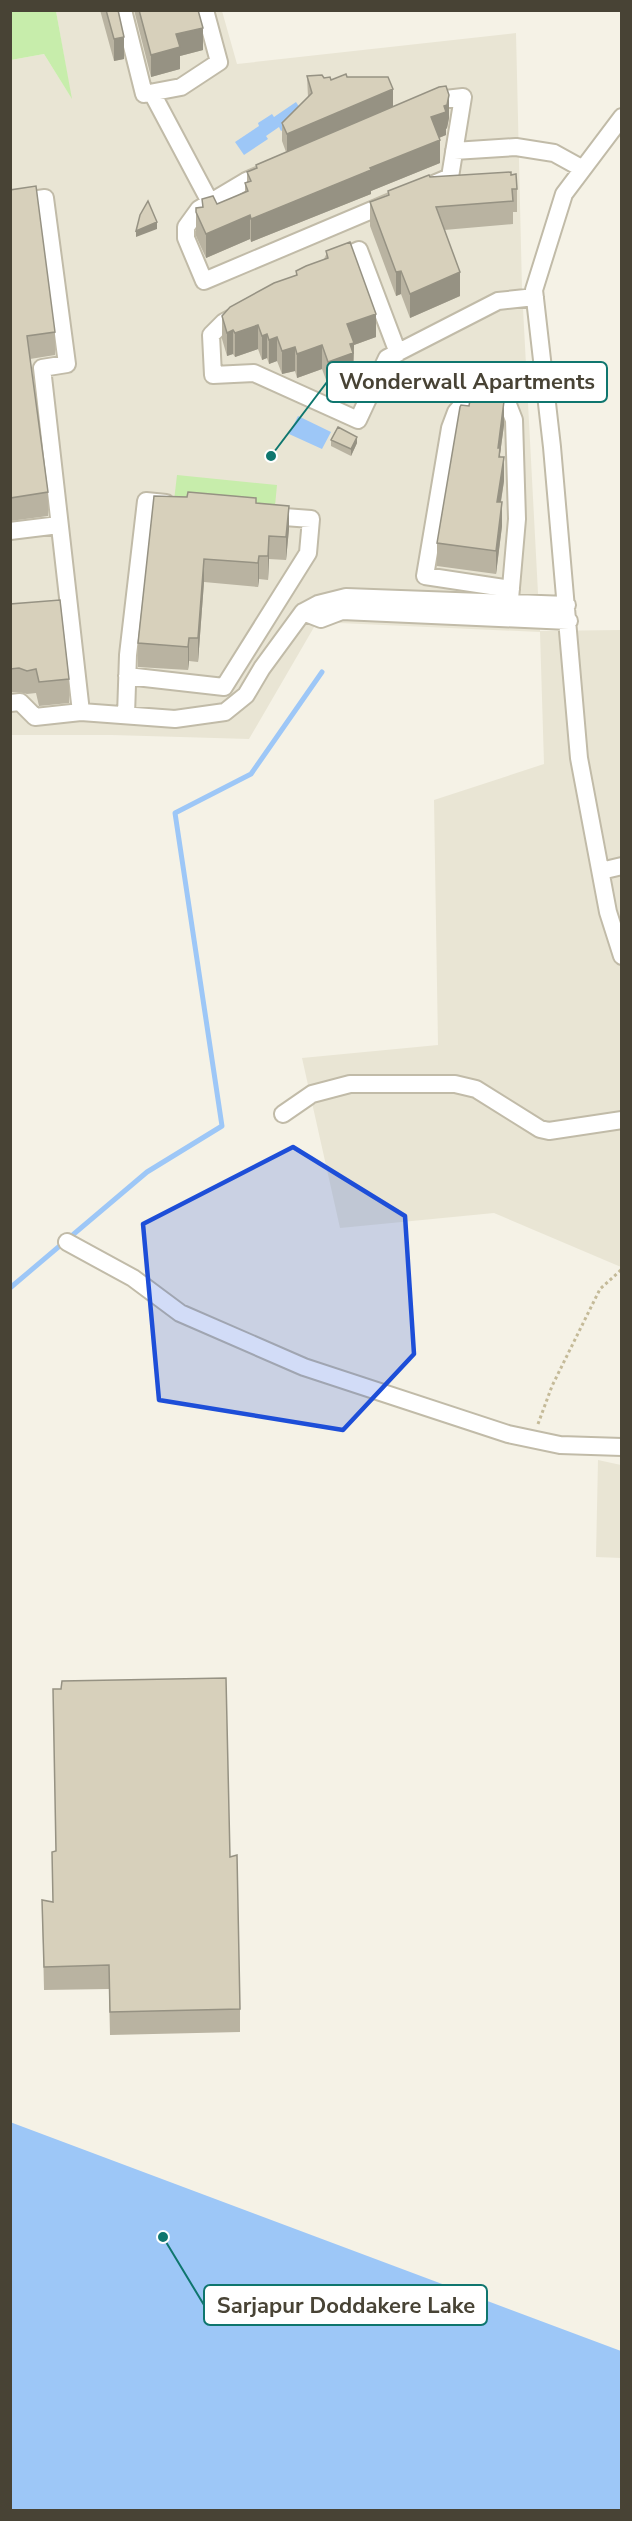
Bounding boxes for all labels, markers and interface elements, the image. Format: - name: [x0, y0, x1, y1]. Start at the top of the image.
- callout: Wonderwall Apartments: [327, 362, 607, 402]
- text: Wonderwall Apartments: [339, 367, 595, 397]
- callout: Sarjapur Doddakere Lake: [204, 2285, 487, 2325]
- text: Sarjapur Doddakere Lake: [217, 2291, 475, 2321]

